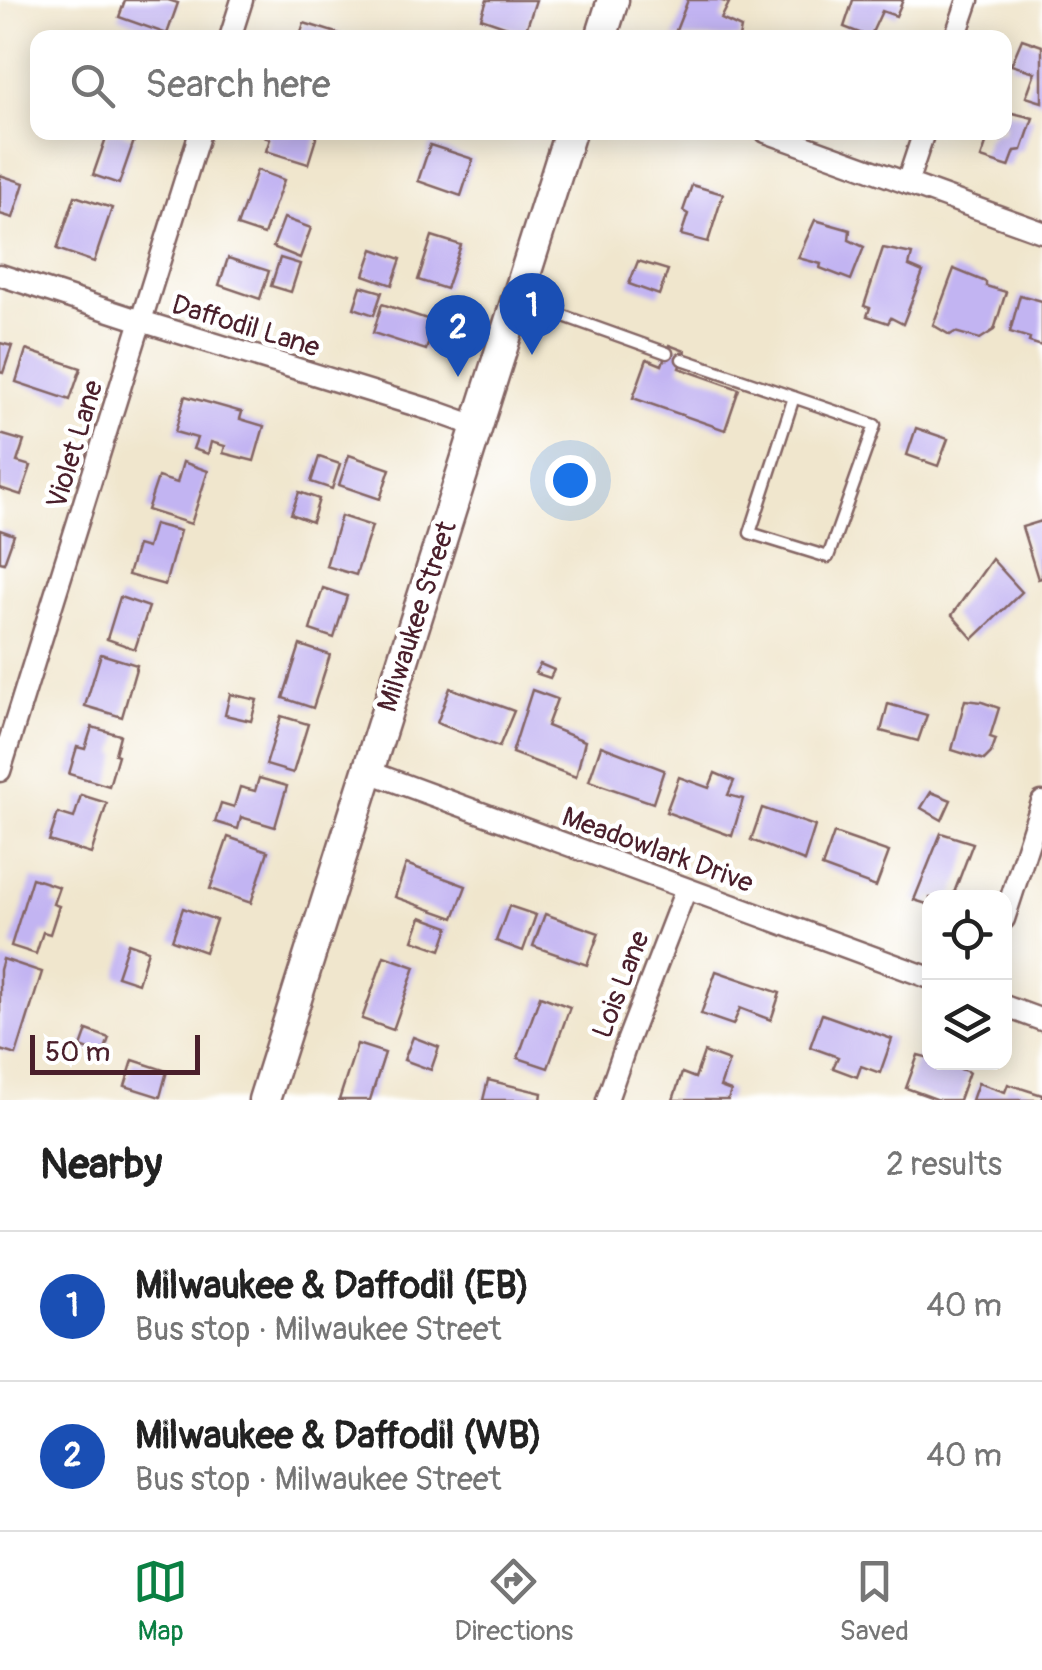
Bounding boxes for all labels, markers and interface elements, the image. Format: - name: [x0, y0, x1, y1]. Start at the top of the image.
- search box: [30, 30, 1012, 140]
- icon: search: [65, 58, 120, 113]
- text: Search here: [145, 61, 331, 109]
- pin: 1: [500, 272, 564, 355]
- street label: Daffodil Lane: [167, 287, 324, 366]
- pin: 2: [426, 294, 490, 377]
- street label: Violet Lane: [39, 376, 112, 513]
- your location: [545, 455, 596, 506]
- street label: Milwaukee Street: [370, 516, 465, 716]
- street label: Meadowlark Drive: [557, 800, 758, 901]
- map controls: [922, 890, 1012, 1070]
- button: locate: [922, 890, 1012, 980]
- street label: Lois Lane: [585, 926, 658, 1043]
- button: layers: [922, 980, 1012, 1070]
- scale bar: [30, 1030, 200, 1074]
- text: 50 m: [45, 1035, 110, 1070]
- text: Nearby: [40, 1139, 162, 1191]
- text: 2 results: [886, 1145, 1002, 1185]
- text: Milwaukee & Daffodil (EB): [135, 1262, 530, 1310]
- text: 1: [66, 1286, 79, 1326]
- text: 40 m: [926, 1286, 1002, 1326]
- text: Bus stop · Milwaukee Street: [135, 1310, 501, 1350]
- text: Milwaukee & Daffodil (WB): [135, 1412, 542, 1460]
- text: 2: [64, 1436, 81, 1476]
- text: 40 m: [926, 1436, 1002, 1476]
- text: Bus stop · Milwaukee Street: [135, 1460, 501, 1500]
- tab: Map: [133, 1554, 188, 1649]
- tab: Directions: [454, 1554, 573, 1649]
- tab: Saved: [839, 1554, 909, 1649]

